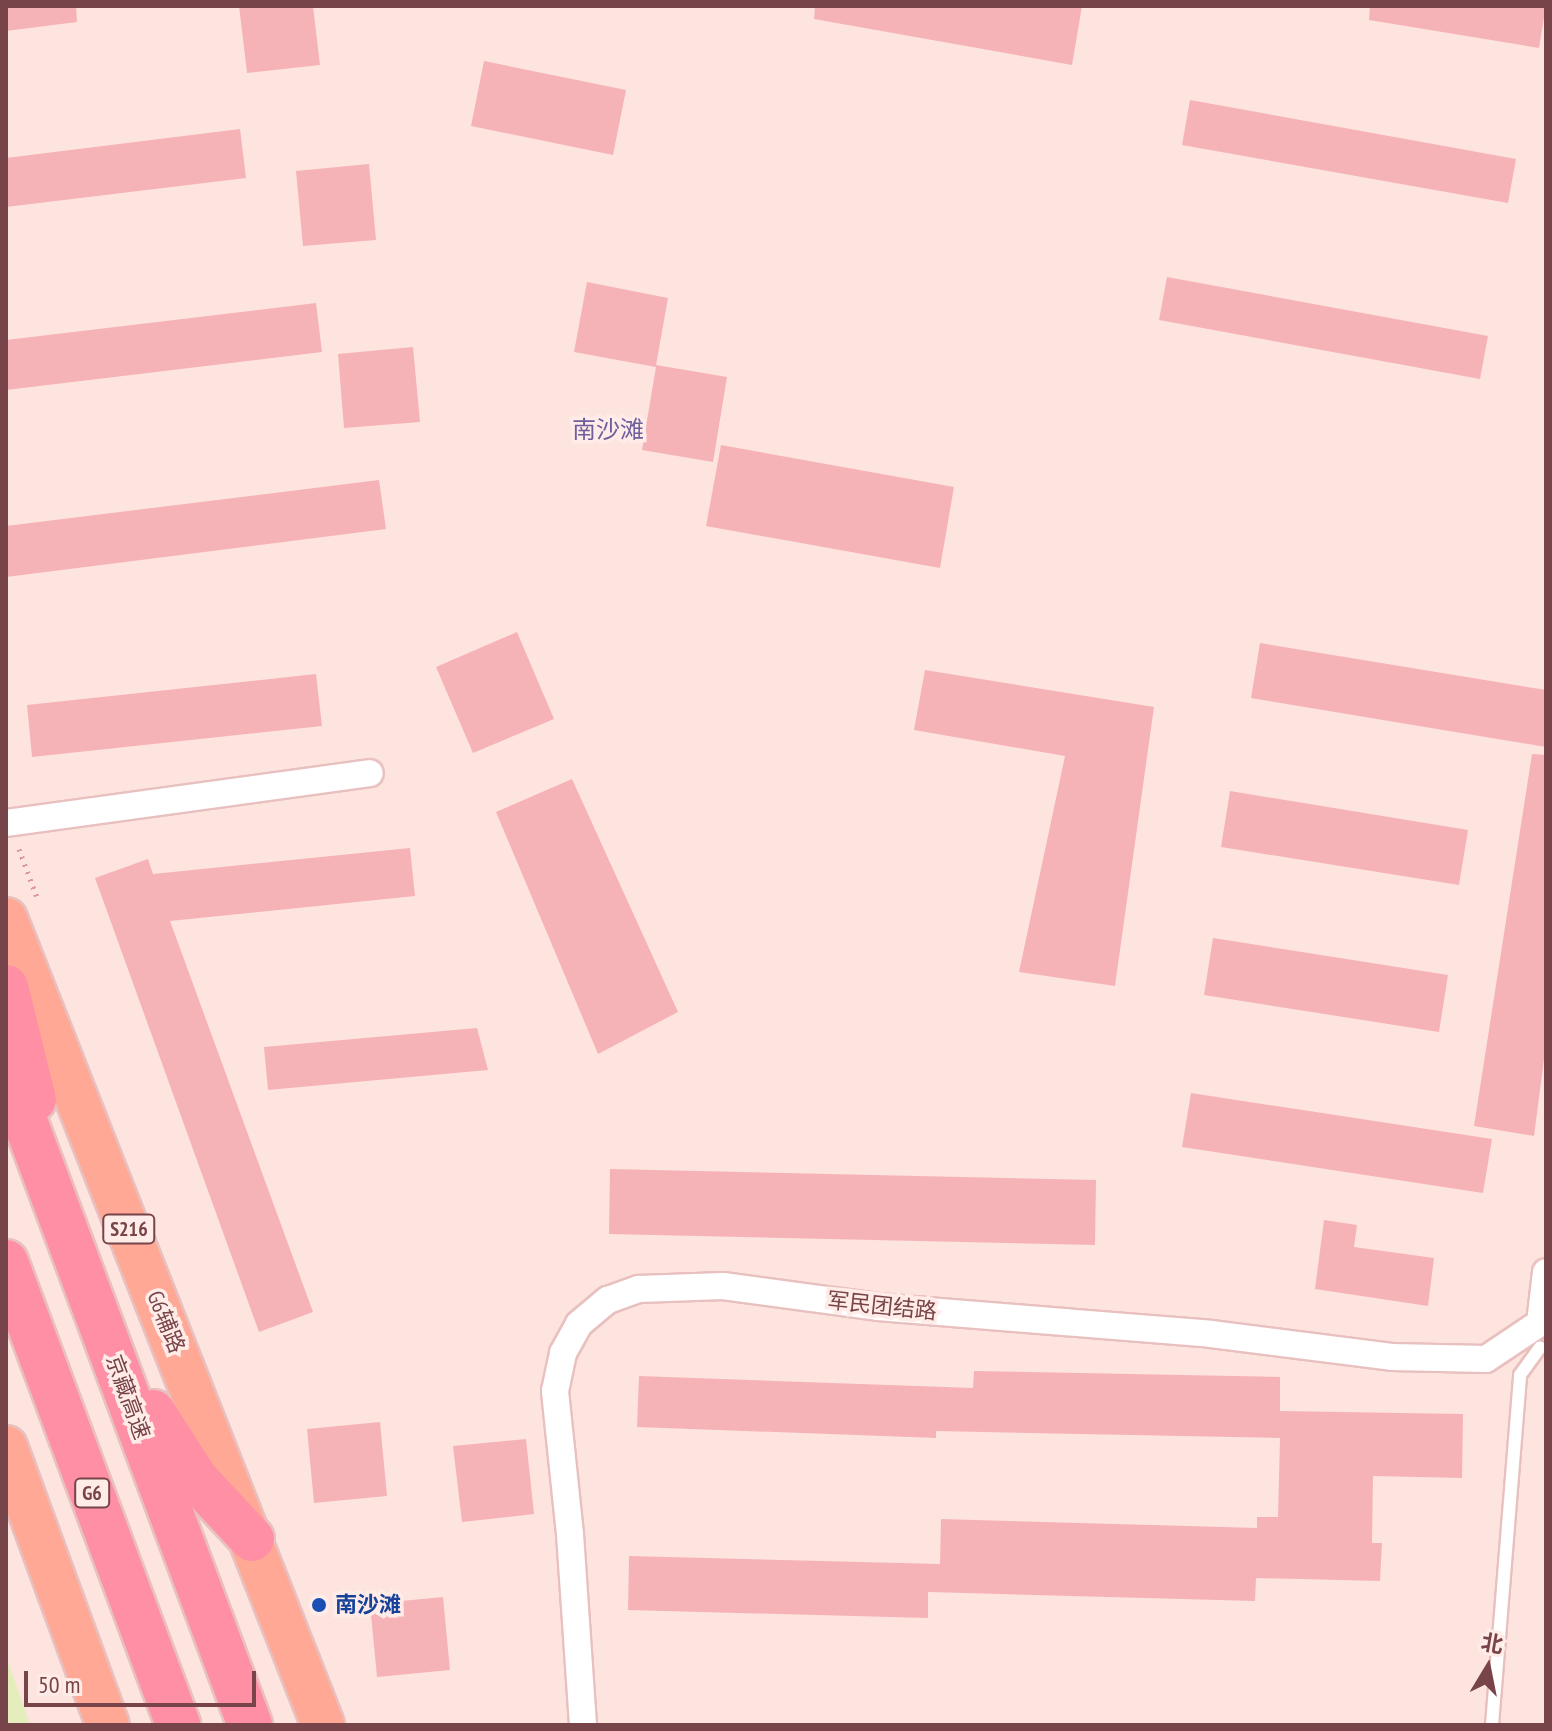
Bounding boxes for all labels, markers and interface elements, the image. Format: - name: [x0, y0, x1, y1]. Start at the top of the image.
- district label: 南沙滩: [572, 416, 644, 444]
- road number: S216: [101, 1213, 157, 1245]
- street label: G6辅路: [142, 1287, 190, 1357]
- street label: 军民团结路: [826, 1287, 938, 1325]
- street label: 京藏高速: [101, 1351, 155, 1443]
- road number: G6: [74, 1477, 110, 1509]
- place label: 南沙滩: [335, 1592, 401, 1618]
- marker: 南沙滩: [310, 1596, 328, 1614]
- north arrow: [1448, 1627, 1528, 1707]
- text: 北: [1479, 1628, 1505, 1659]
- scale bar: [28, 1655, 260, 1705]
- text: 50 m: [38, 1669, 80, 1700]

